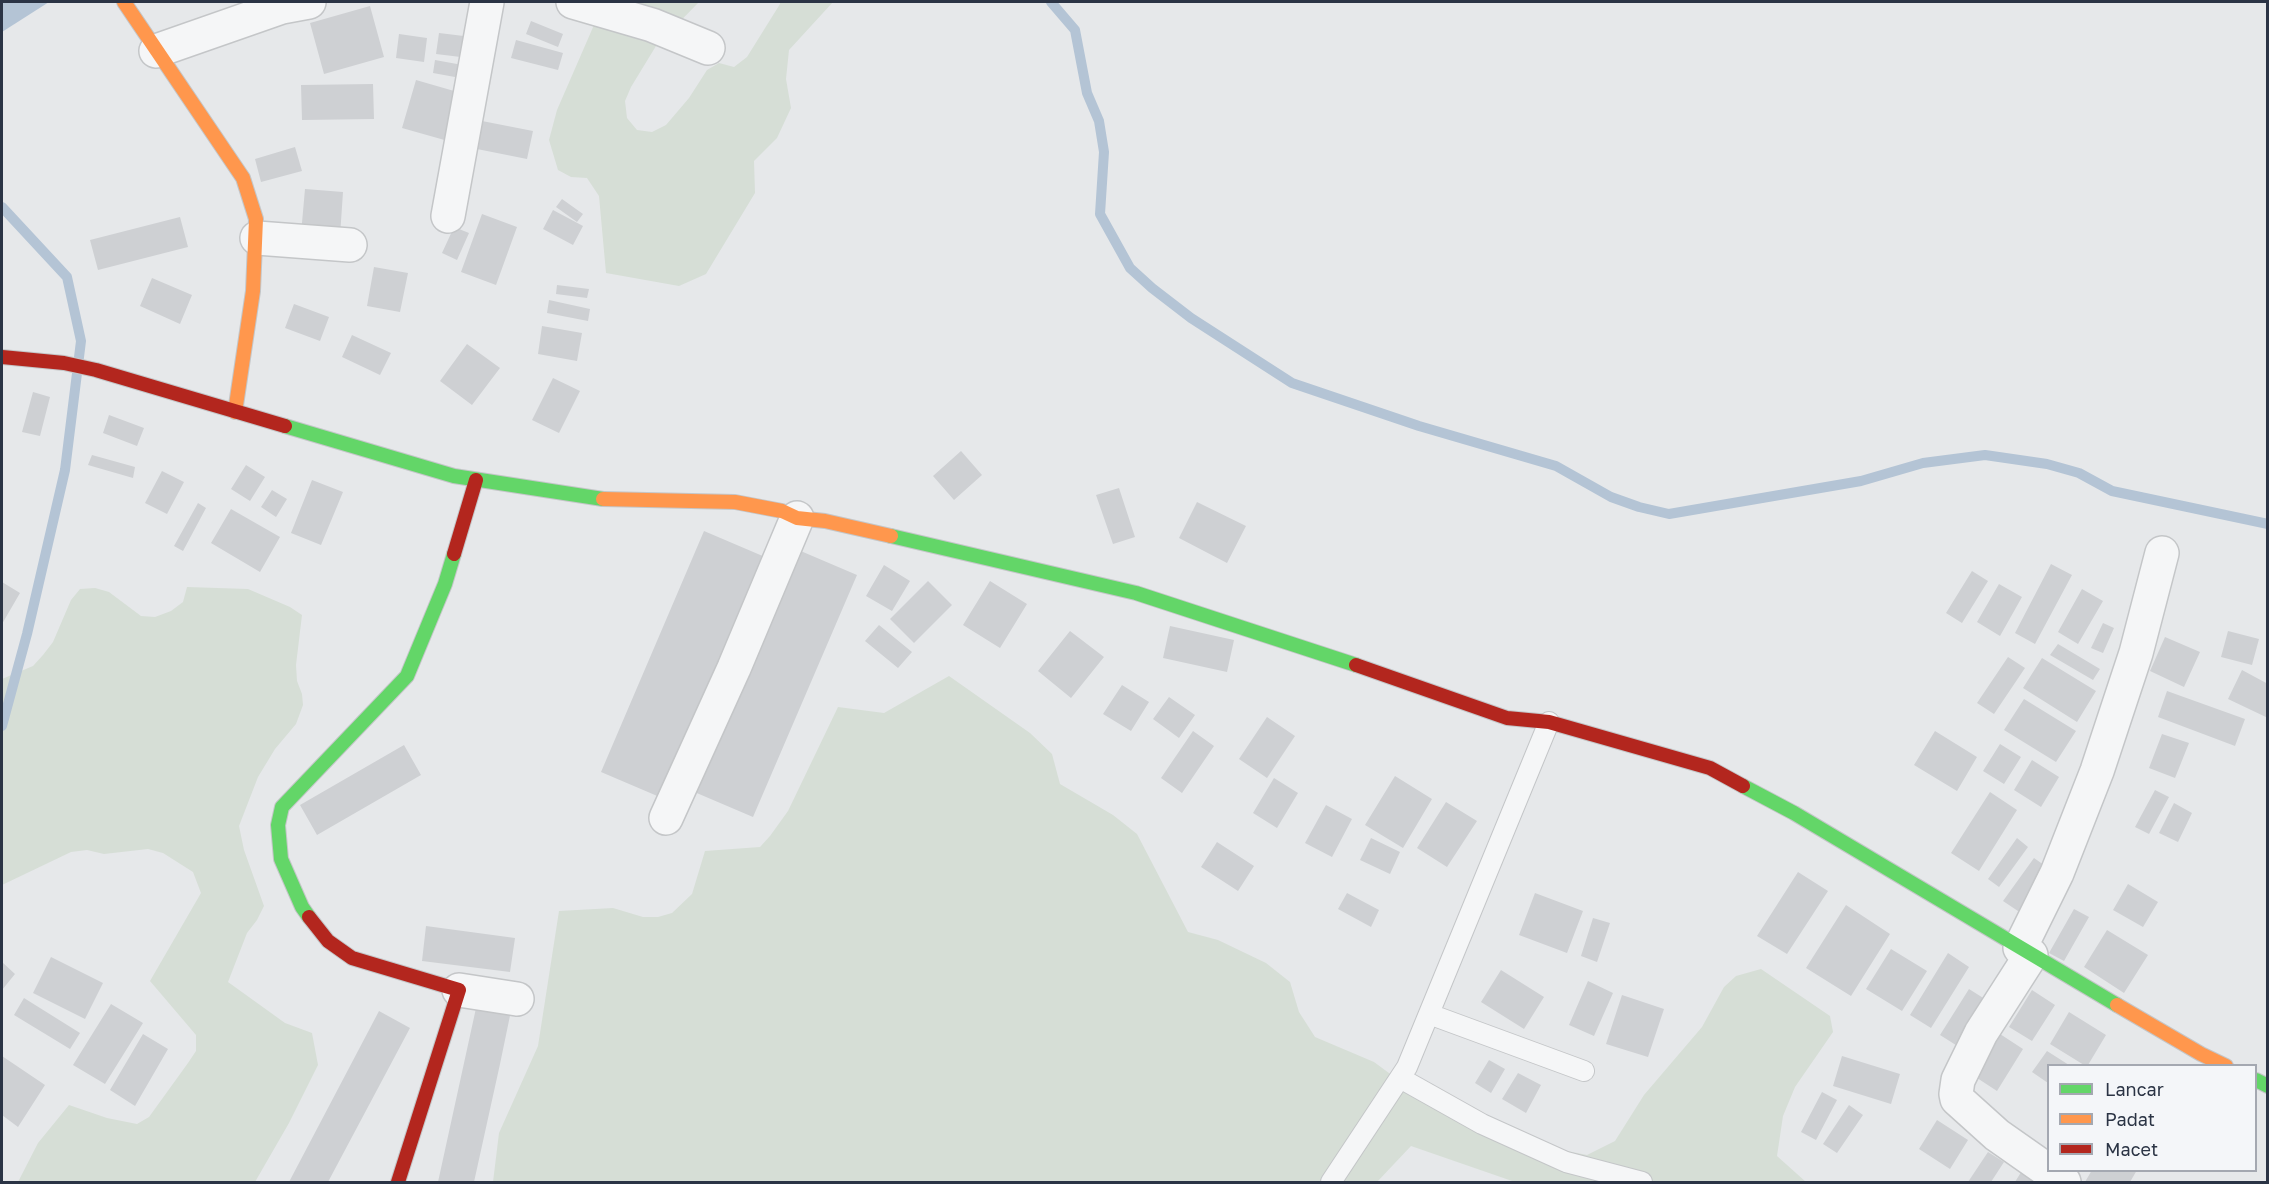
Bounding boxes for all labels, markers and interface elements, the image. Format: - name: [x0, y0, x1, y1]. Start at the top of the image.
- legend: [2047, 1064, 2257, 1172]
- text: Lancar: [2105, 1078, 2164, 1100]
- text: Padat: [2105, 1108, 2155, 1130]
- text: Macet: [2105, 1138, 2158, 1160]

